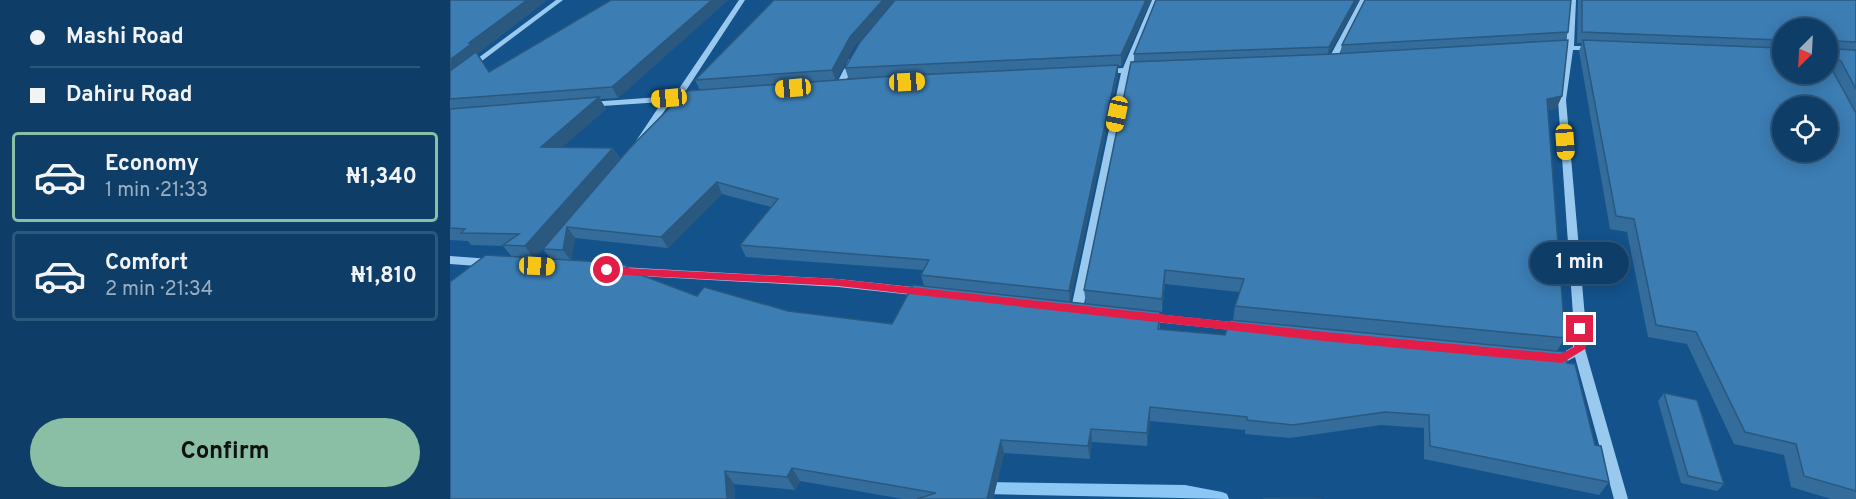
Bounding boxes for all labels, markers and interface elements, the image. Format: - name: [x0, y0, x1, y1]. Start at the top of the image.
- north arrow: [1772, 18, 1838, 84]
- map controls: [1772, 18, 1838, 162]
- text: Mashi Road: [66, 24, 184, 51]
- car: [889, 72, 925, 92]
- car: [774, 77, 812, 99]
- text: Dahiru Road: [66, 82, 193, 109]
- car: [650, 87, 688, 109]
- car: [1104, 95, 1130, 133]
- button: locate: [1772, 96, 1838, 162]
- car: [1555, 123, 1575, 161]
- icon: car: [33, 150, 87, 204]
- text: Economy: [105, 151, 199, 178]
- text: ₦1,340: [346, 164, 417, 191]
- text: 1 min · 21:33: [105, 178, 208, 204]
- callout: 1 min: [1530, 242, 1630, 284]
- icon: car: [33, 249, 87, 303]
- text: Comfort: [105, 250, 188, 277]
- text: 1 min: [1555, 250, 1604, 276]
- car: [519, 256, 555, 276]
- route start: [593, 256, 620, 283]
- text: ₦1,810: [351, 263, 417, 290]
- text: 2 min · 21:34: [105, 277, 213, 303]
- route end: [1566, 315, 1593, 342]
- button: Confirm: [30, 418, 420, 487]

